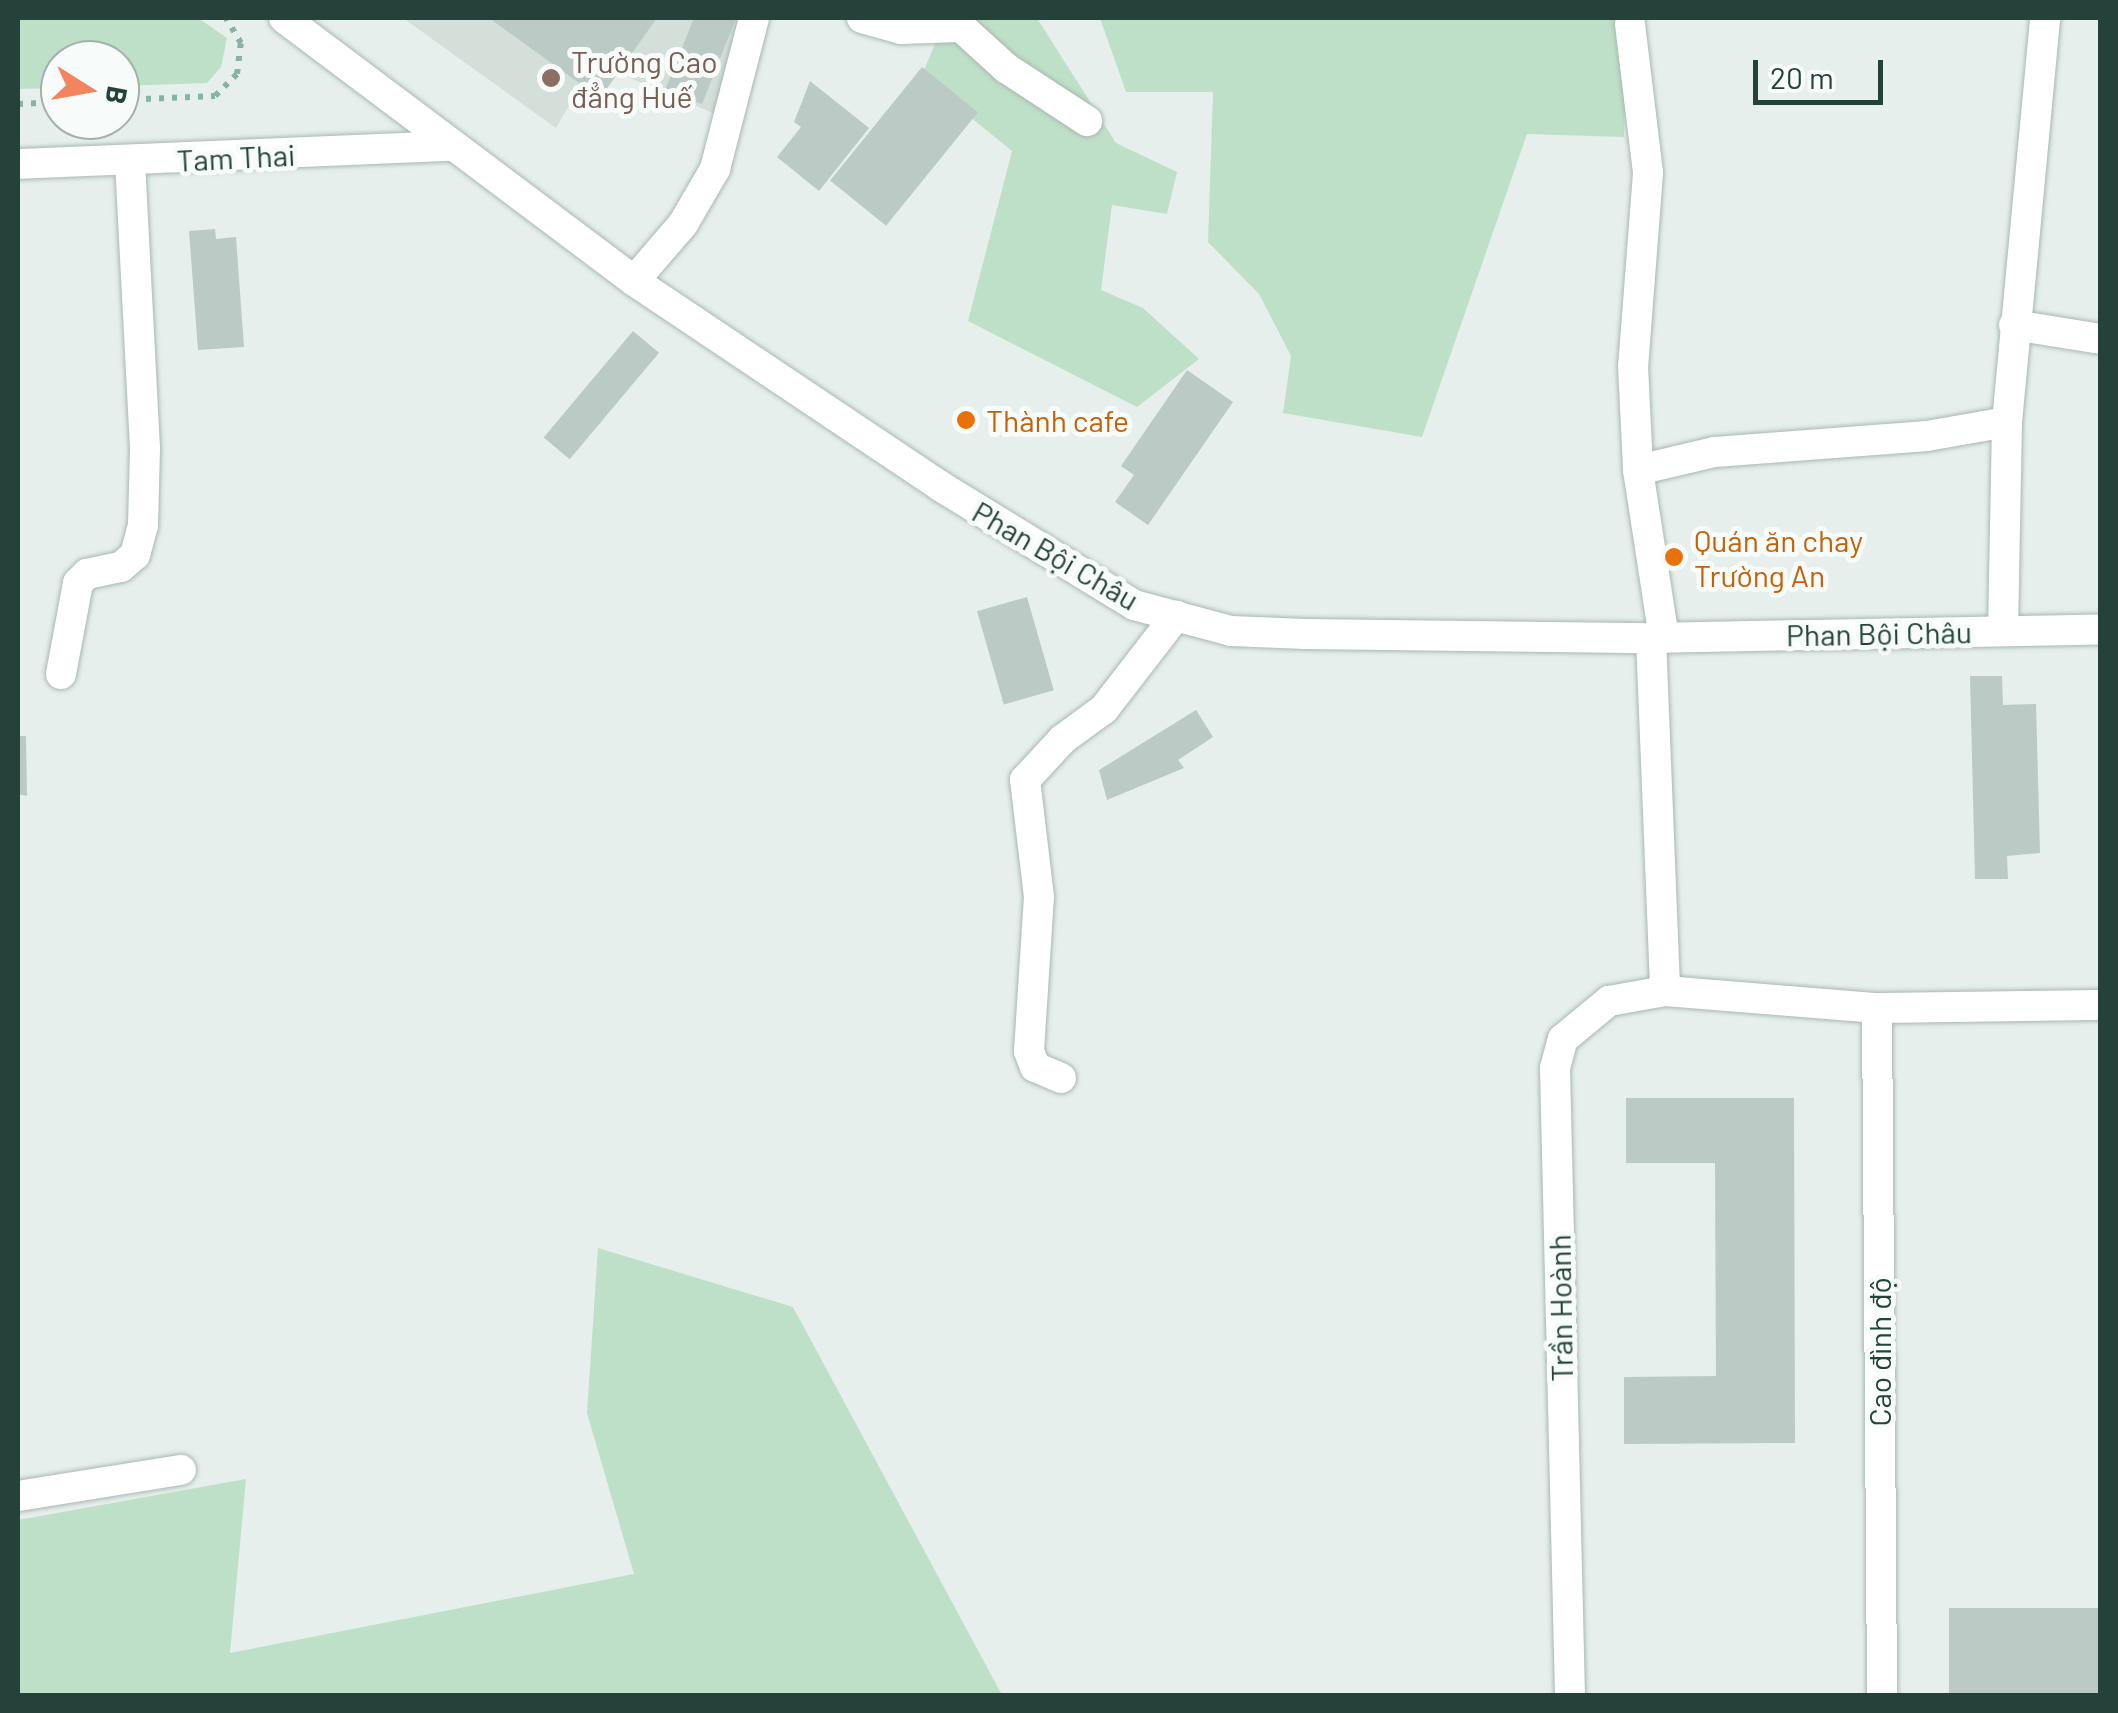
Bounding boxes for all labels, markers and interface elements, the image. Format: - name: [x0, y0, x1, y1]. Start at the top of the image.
- north arrow: [40, 40, 140, 140]
- scale bar: [1758, 40, 1888, 102]
- place label: Trường Cao đẳng Huế: [571, 43, 718, 114]
- text: 20 m: [1770, 59, 1834, 95]
- marker: Trường Cao đẳng Huế: [540, 67, 562, 89]
- text: B: [99, 84, 136, 107]
- street label: Tam Thai: [176, 136, 296, 178]
- place label: Thành cafe: [986, 402, 1129, 438]
- marker: Thành cafe: [955, 409, 977, 431]
- street label: Phan Bội Châu: [967, 493, 1145, 617]
- place label: Quán ăn chay Trường An: [1694, 522, 1863, 592]
- marker: Quán ăn chay Trường An: [1663, 546, 1685, 568]
- street label: Phan Bội Châu: [1786, 613, 1972, 653]
- street label: Trần Hoành: [1541, 1234, 1579, 1382]
- street label: Cao đình độ: [1861, 1277, 1897, 1427]

